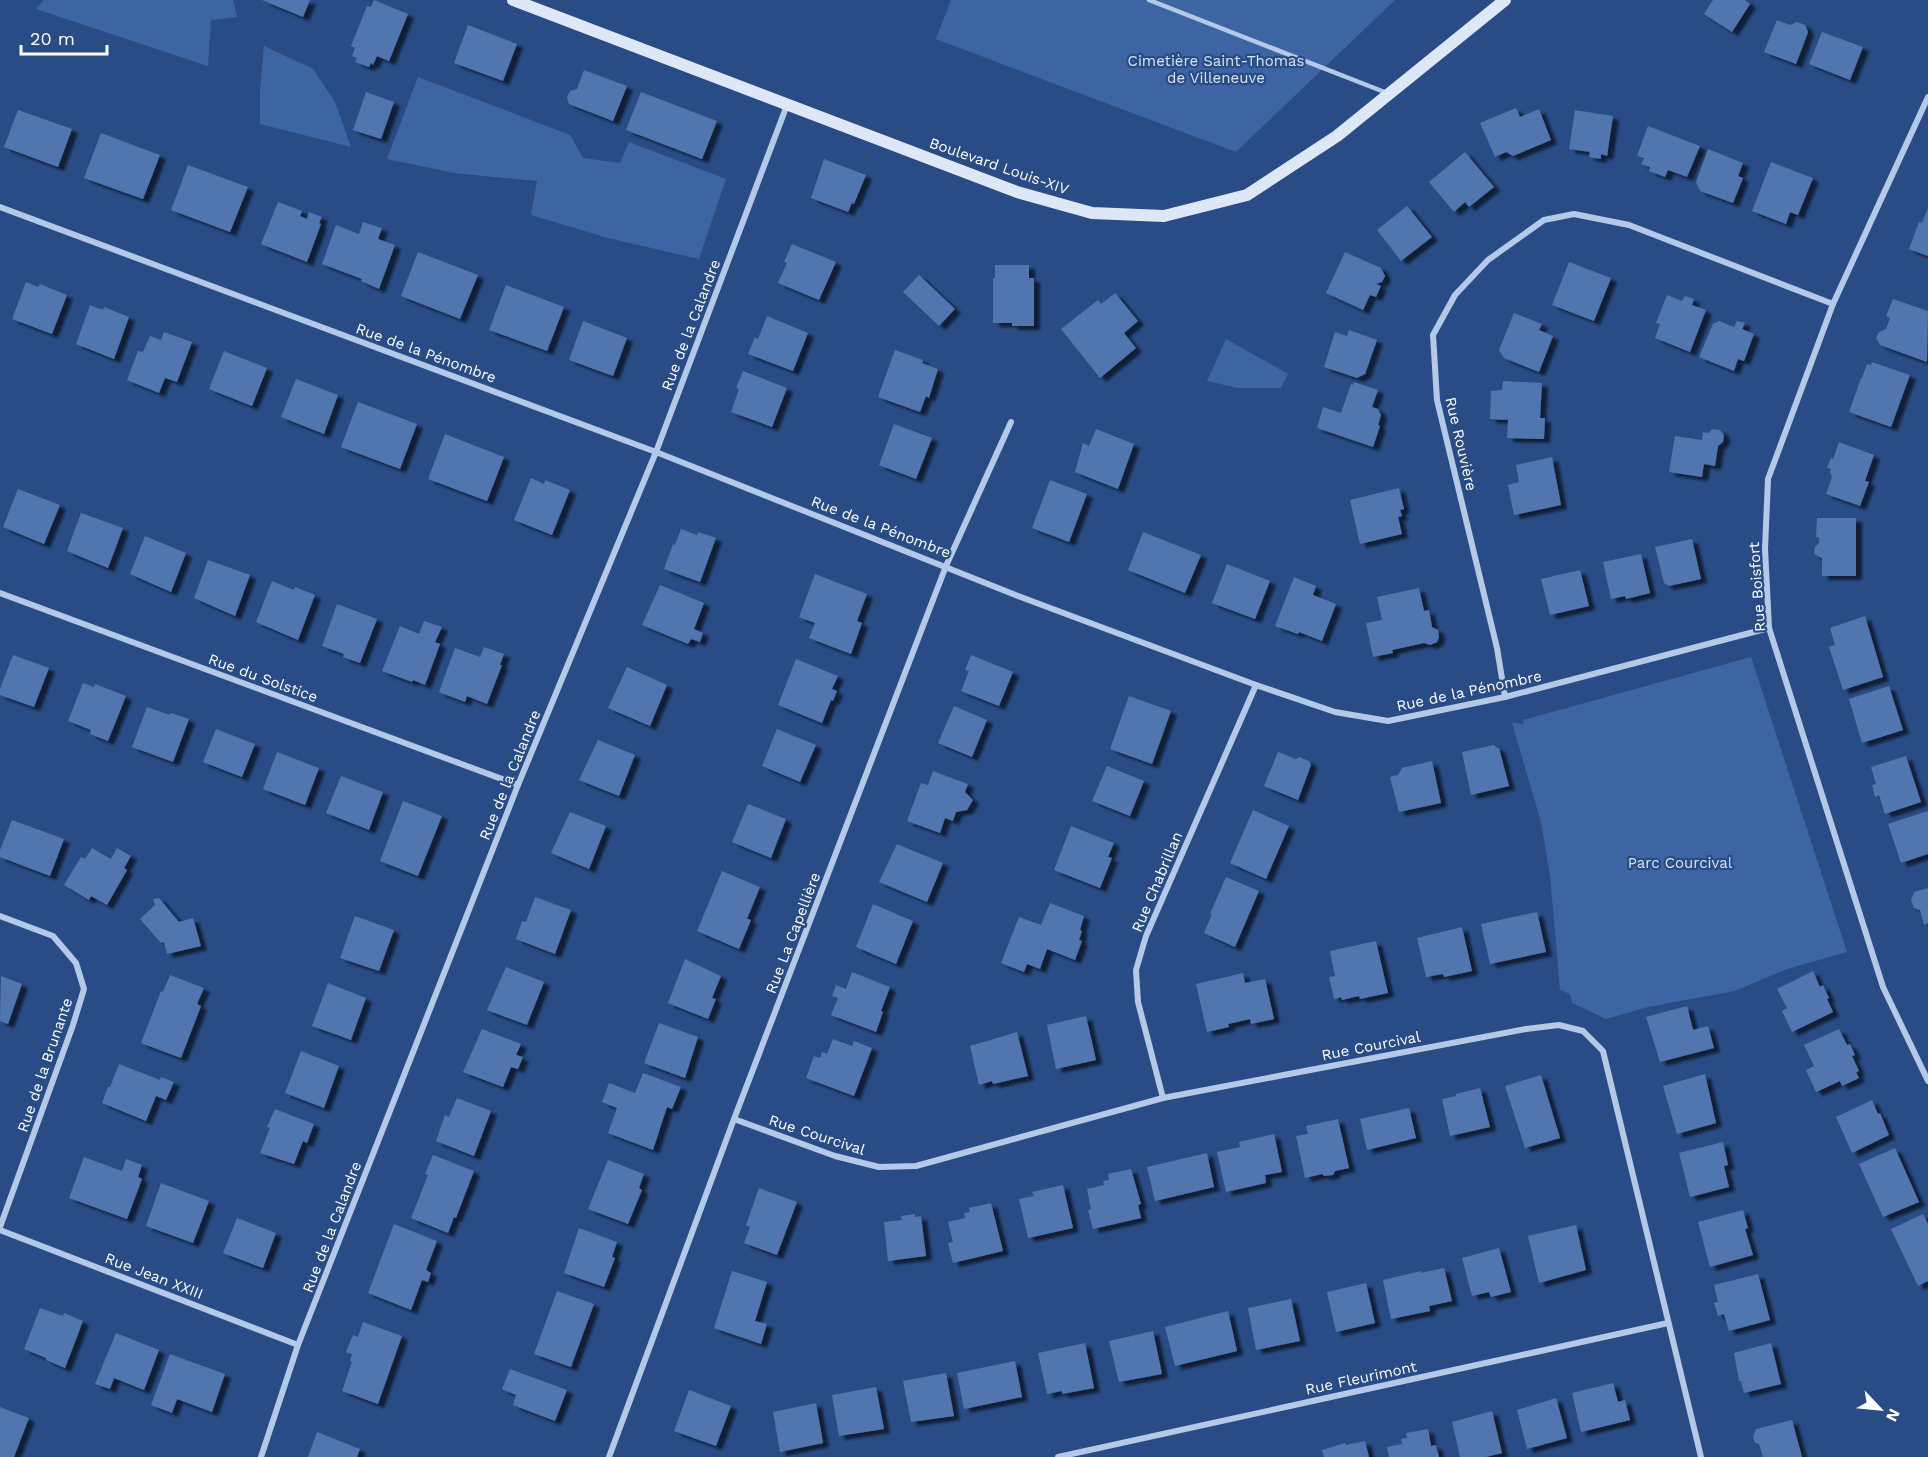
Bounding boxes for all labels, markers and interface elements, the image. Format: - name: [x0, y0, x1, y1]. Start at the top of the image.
- scale bar: [21, 18, 106, 56]
- text: 20 m: [30, 28, 75, 49]
- park label: Cimetière Saint-Thomas de Villeneuve: [1128, 52, 1304, 87]
- street label: Boulevard Louis-XIV: [927, 134, 1071, 198]
- street label: Rue de la Calandre: [658, 257, 724, 393]
- street label: Rue de la Pénombre: [353, 319, 499, 387]
- street label: Rue Rouvière: [1441, 395, 1481, 493]
- street label: Rue de la Pénombre: [809, 492, 953, 562]
- street label: Rue Boisfort: [1745, 541, 1769, 633]
- street label: Rue du Solstice: [206, 650, 320, 706]
- street label: Rue de la Pénombre: [1395, 667, 1543, 715]
- street label: Rue de la Calandre: [476, 707, 544, 843]
- street label: Rue Chabrillan: [1128, 829, 1186, 935]
- park label: Parc Courcival: [1628, 854, 1733, 872]
- street label: Rue La Capellière: [762, 870, 824, 996]
- street label: Rue de la Brunante: [14, 995, 76, 1135]
- street label: Rue Courcival: [1320, 1028, 1422, 1064]
- street label: Rue Courcival: [767, 1111, 868, 1159]
- street label: Rue de la Calandre: [299, 1159, 365, 1295]
- street label: Rue Jean XXIII: [102, 1249, 206, 1303]
- street label: Rue Fleurimont: [1304, 1357, 1419, 1399]
- north arrow: [1850, 1379, 1910, 1439]
- text: N: [1882, 1406, 1904, 1425]

